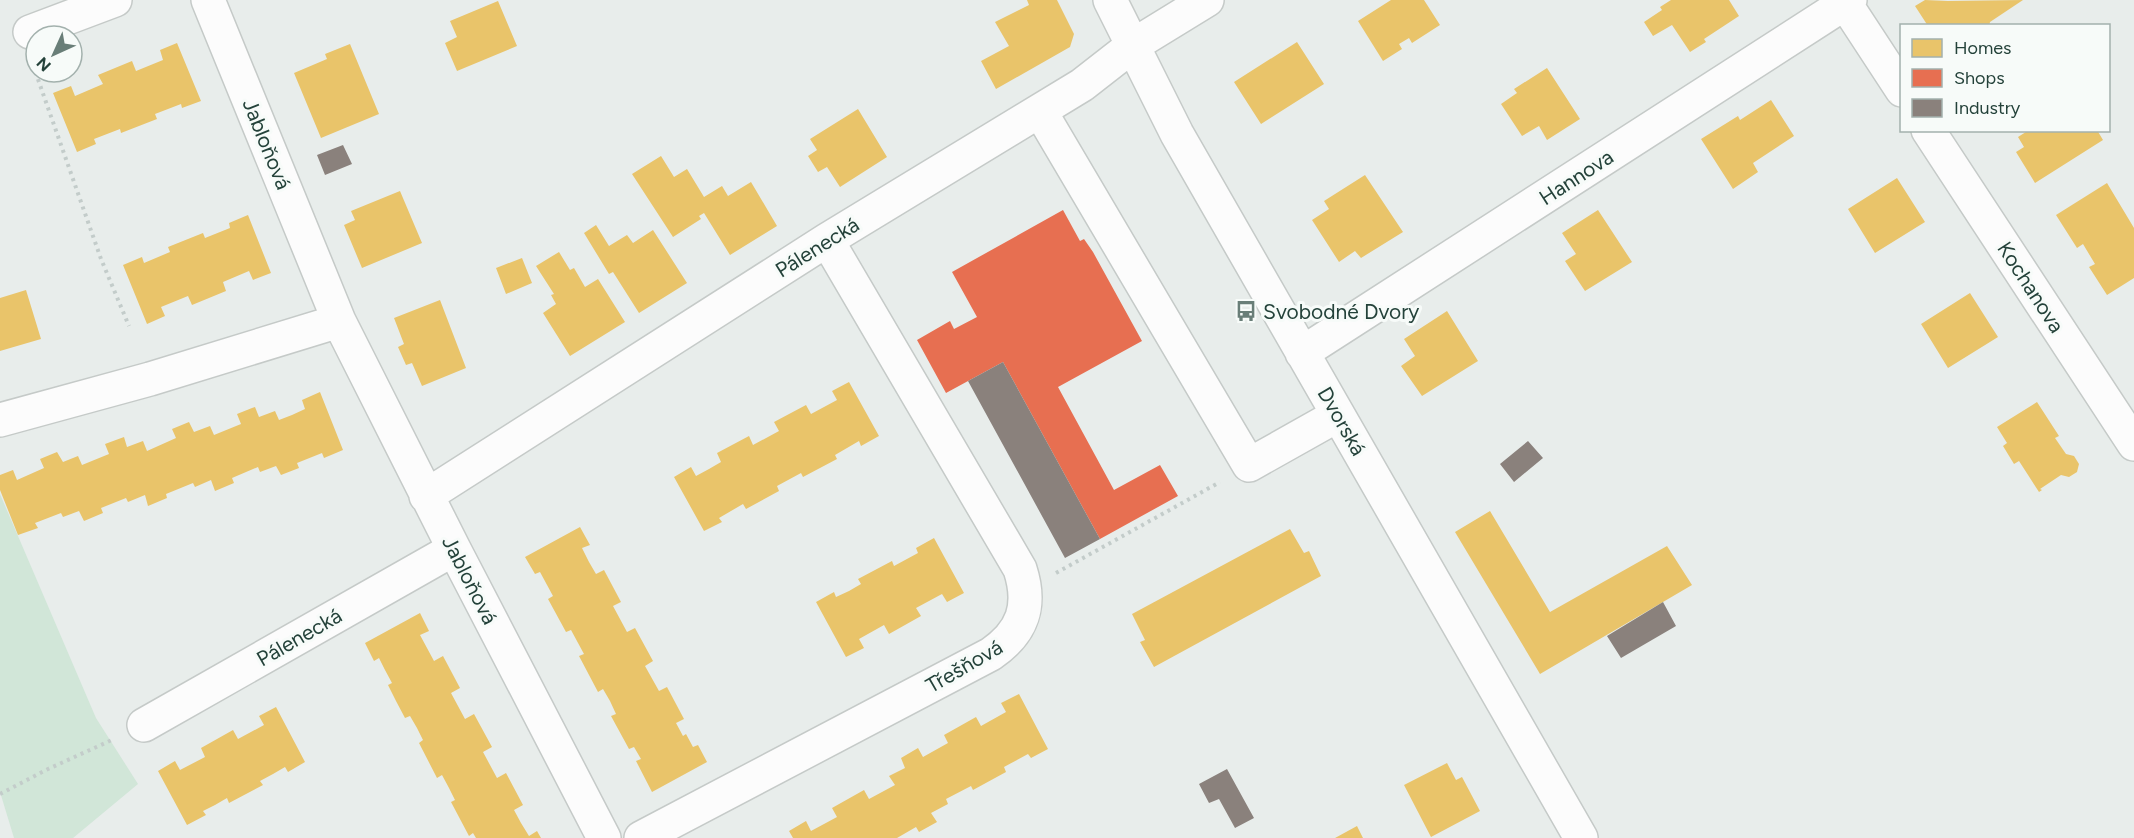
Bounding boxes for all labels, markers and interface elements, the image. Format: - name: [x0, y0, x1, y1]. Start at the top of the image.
- north arrow: [24, 24, 84, 84]
- legend: [1900, 24, 2110, 132]
- text: Homes: [1954, 37, 2012, 59]
- text: N: [33, 53, 55, 75]
- text: Shops: [1954, 67, 2005, 89]
- street label: Jabloňová: [237, 95, 297, 193]
- text: Industry: [1954, 97, 2021, 119]
- street label: Hannova: [1534, 144, 1618, 210]
- street label: Pálenecká: [771, 212, 863, 282]
- street label: Kochanova: [1992, 237, 2070, 337]
- bus stop icon: Svobodné Dvory: [1234, 299, 1258, 323]
- place label: Svobodné Dvory: [1263, 299, 1419, 324]
- street label: Dvorská: [1312, 382, 1372, 460]
- street label: Jabloňová: [437, 532, 503, 628]
- street label: Pálenecká: [252, 603, 346, 671]
- street label: Třešňová: [921, 634, 1007, 698]

